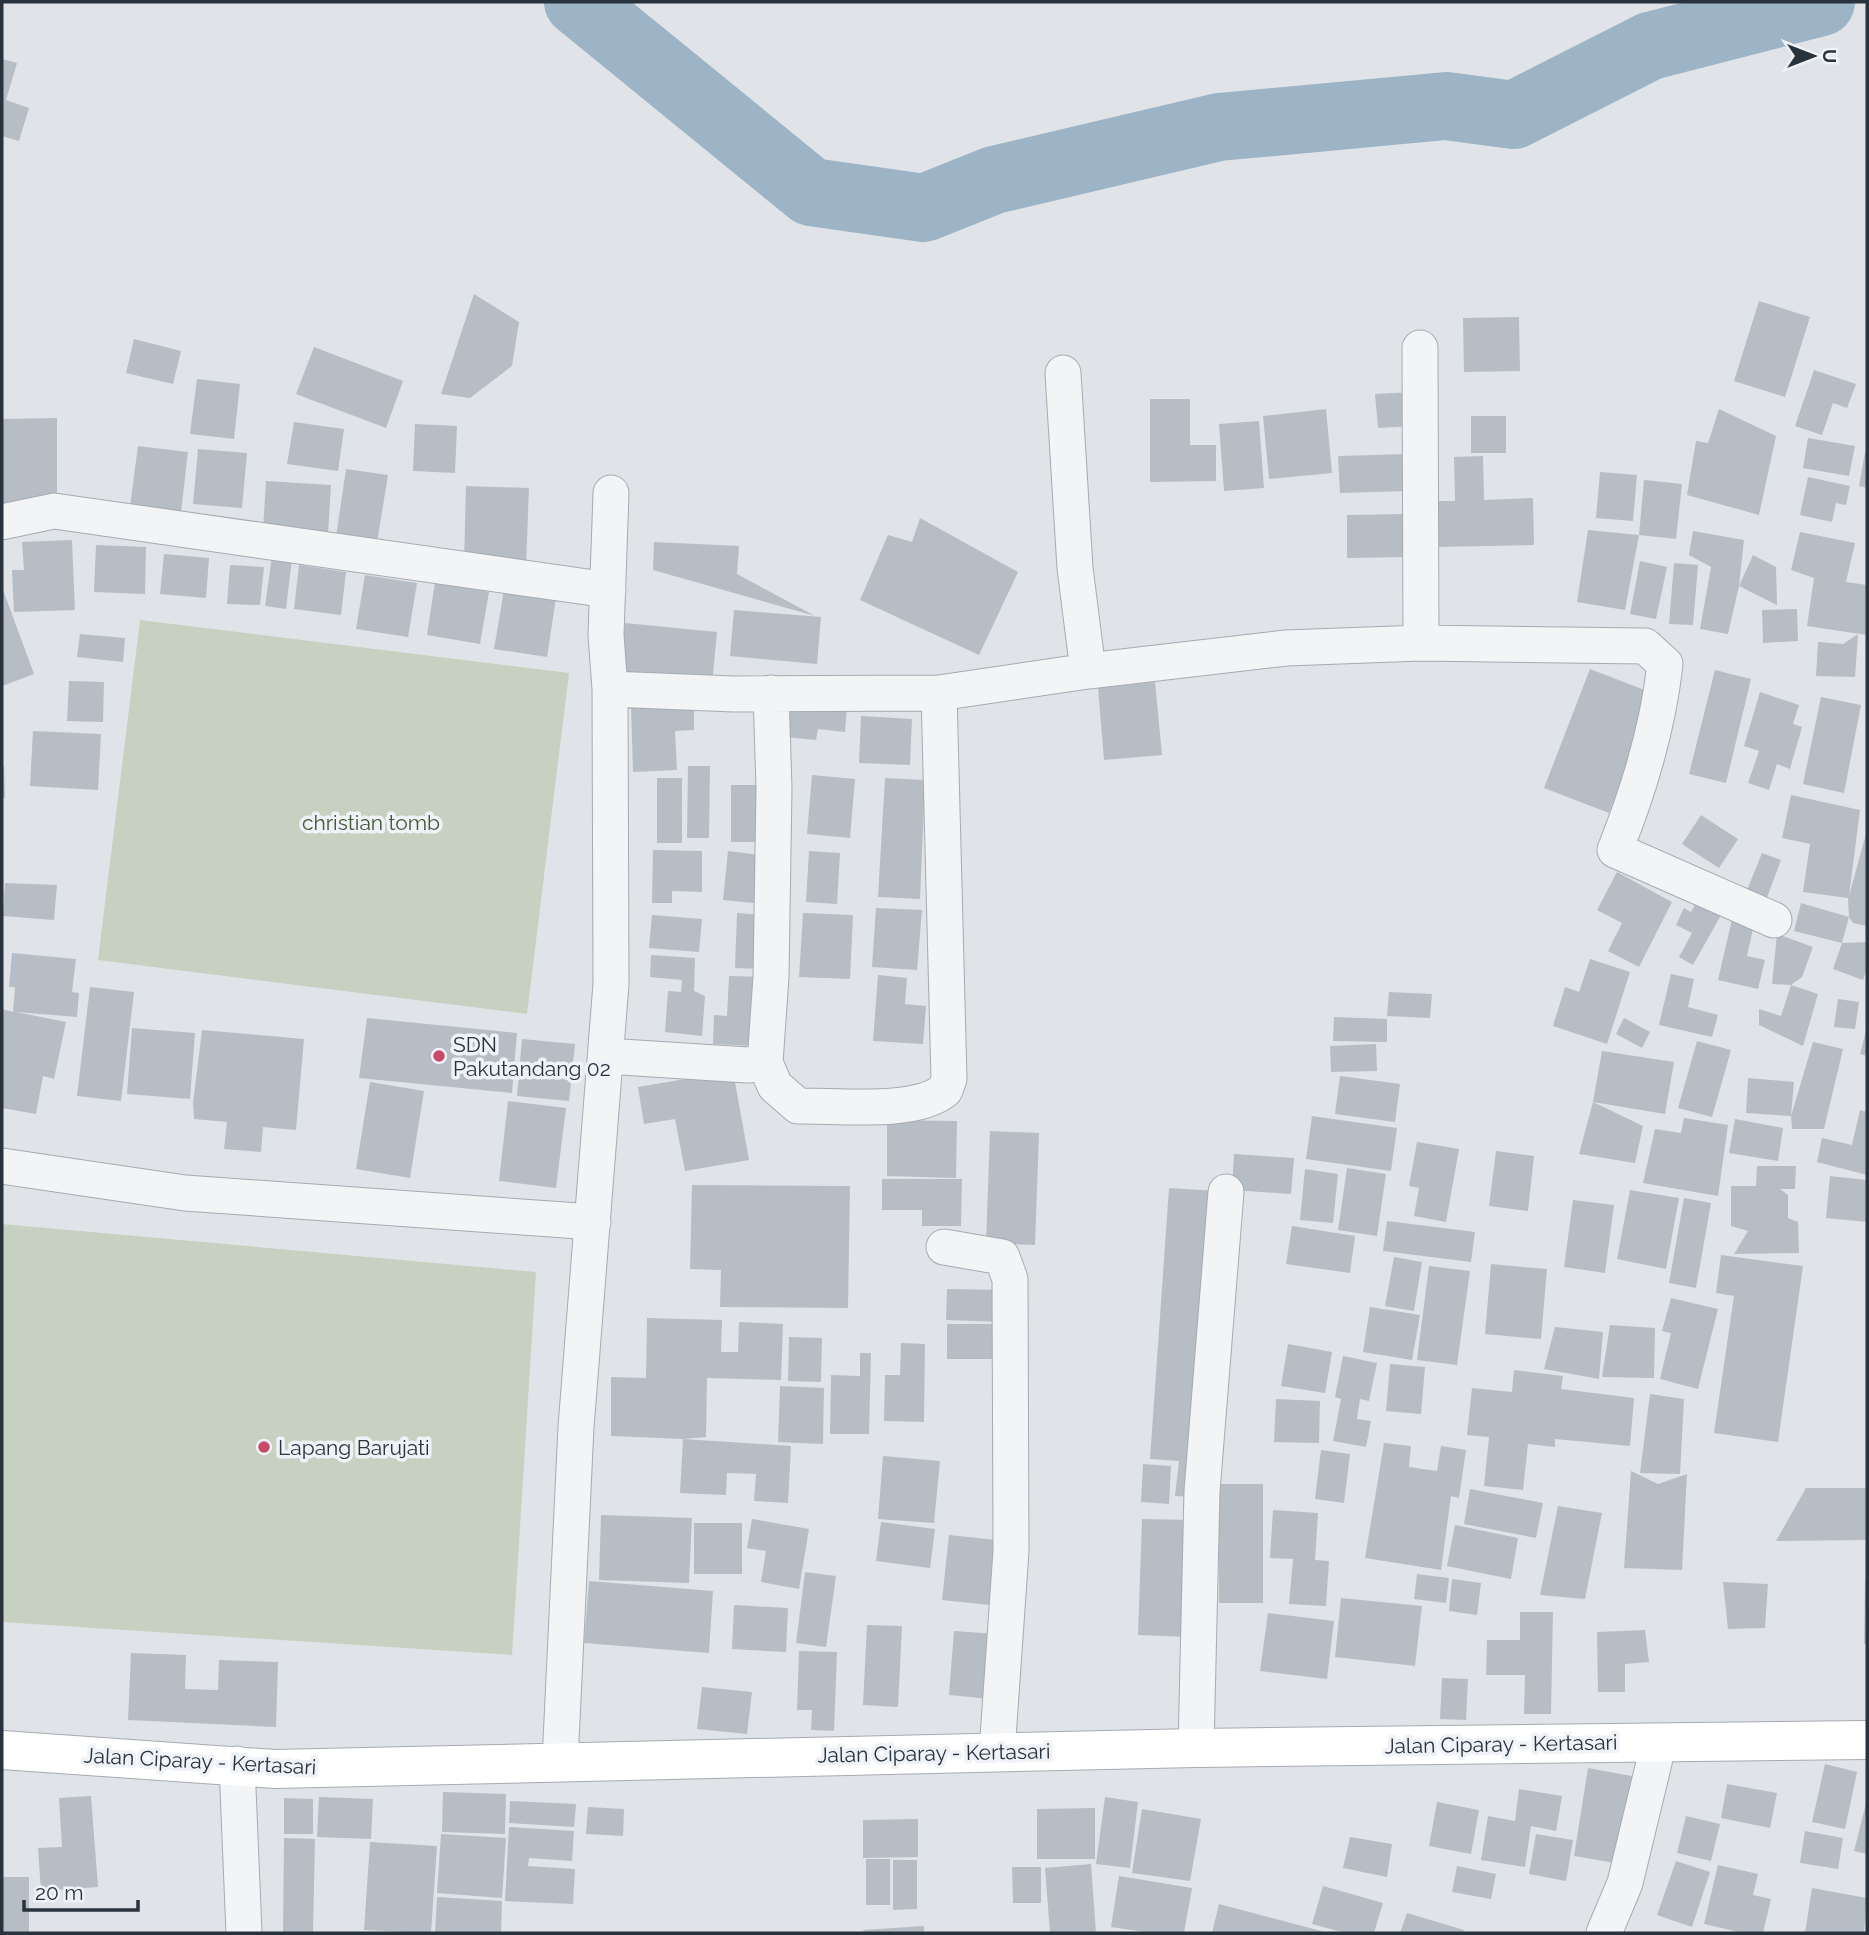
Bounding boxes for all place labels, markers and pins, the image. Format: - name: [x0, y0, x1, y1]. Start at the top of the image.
- place label: SDN Pakutandang 02: [453, 1032, 611, 1081]
- marker: SDN Pakutandang 02: [431, 1048, 447, 1064]
- place label: Lapang Barujati: [278, 1435, 430, 1460]
- marker: Lapang Barujati: [256, 1439, 272, 1455]

